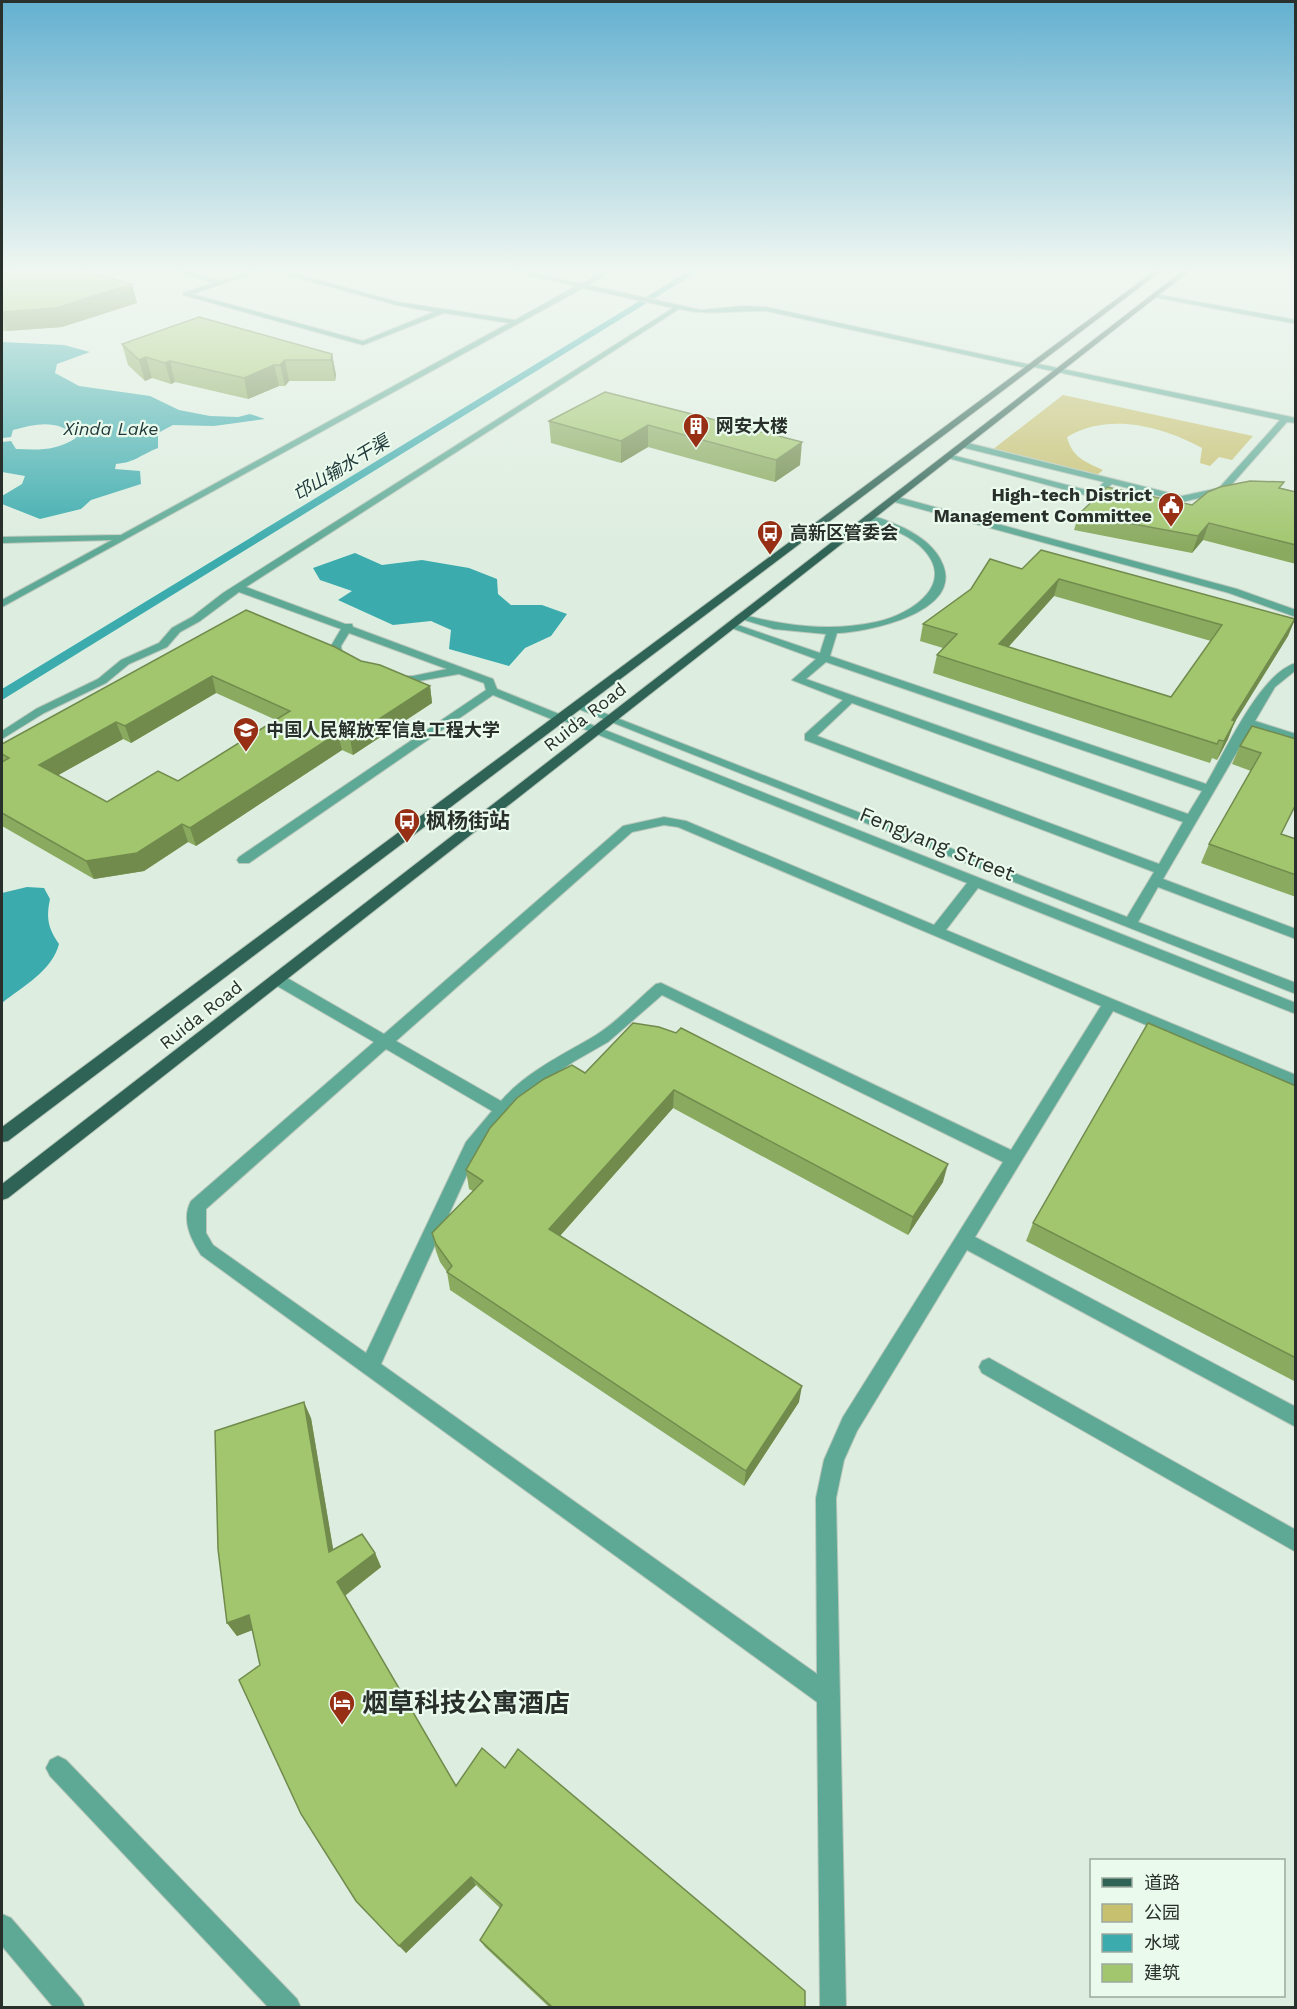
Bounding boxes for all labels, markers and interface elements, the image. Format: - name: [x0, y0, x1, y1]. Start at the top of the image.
- building icon: 网安大楼: [681, 411, 711, 449]
- place label: 网安大楼: [716, 415, 788, 436]
- water label: Xinda Lake: [62, 418, 159, 439]
- water label: 邙山输水干渠: [289, 429, 395, 504]
- place label: High-tech District Management Committee: [934, 484, 1152, 526]
- public building icon: High-tech District Management Committee: [1156, 490, 1186, 528]
- bus stop icon: 高新区管委会: [755, 518, 785, 556]
- place label: 高新区管委会: [790, 522, 898, 543]
- street label: Ruida Road: [539, 678, 630, 755]
- school or university icon: 中国人民解放军信息工程大学: [231, 715, 261, 753]
- place label: 中国人民解放军信息工程大学: [266, 719, 500, 740]
- street label: Fengyang Street: [856, 801, 1019, 886]
- bus stop icon: 枫杨街站: [392, 806, 422, 844]
- place label: 枫杨街站: [426, 808, 510, 833]
- street label: Ruida Road: [155, 976, 246, 1053]
- hotel icon: 烟草科技公寓酒店: [327, 1688, 357, 1726]
- place label: 烟草科技公寓酒店: [362, 1688, 570, 1718]
- legend: [1090, 1859, 1285, 1997]
- text: 道路: [1144, 1872, 1180, 1893]
- text: 公园: [1144, 1902, 1180, 1923]
- text: 水域: [1144, 1932, 1180, 1953]
- text: 建筑: [1144, 1962, 1180, 1983]

